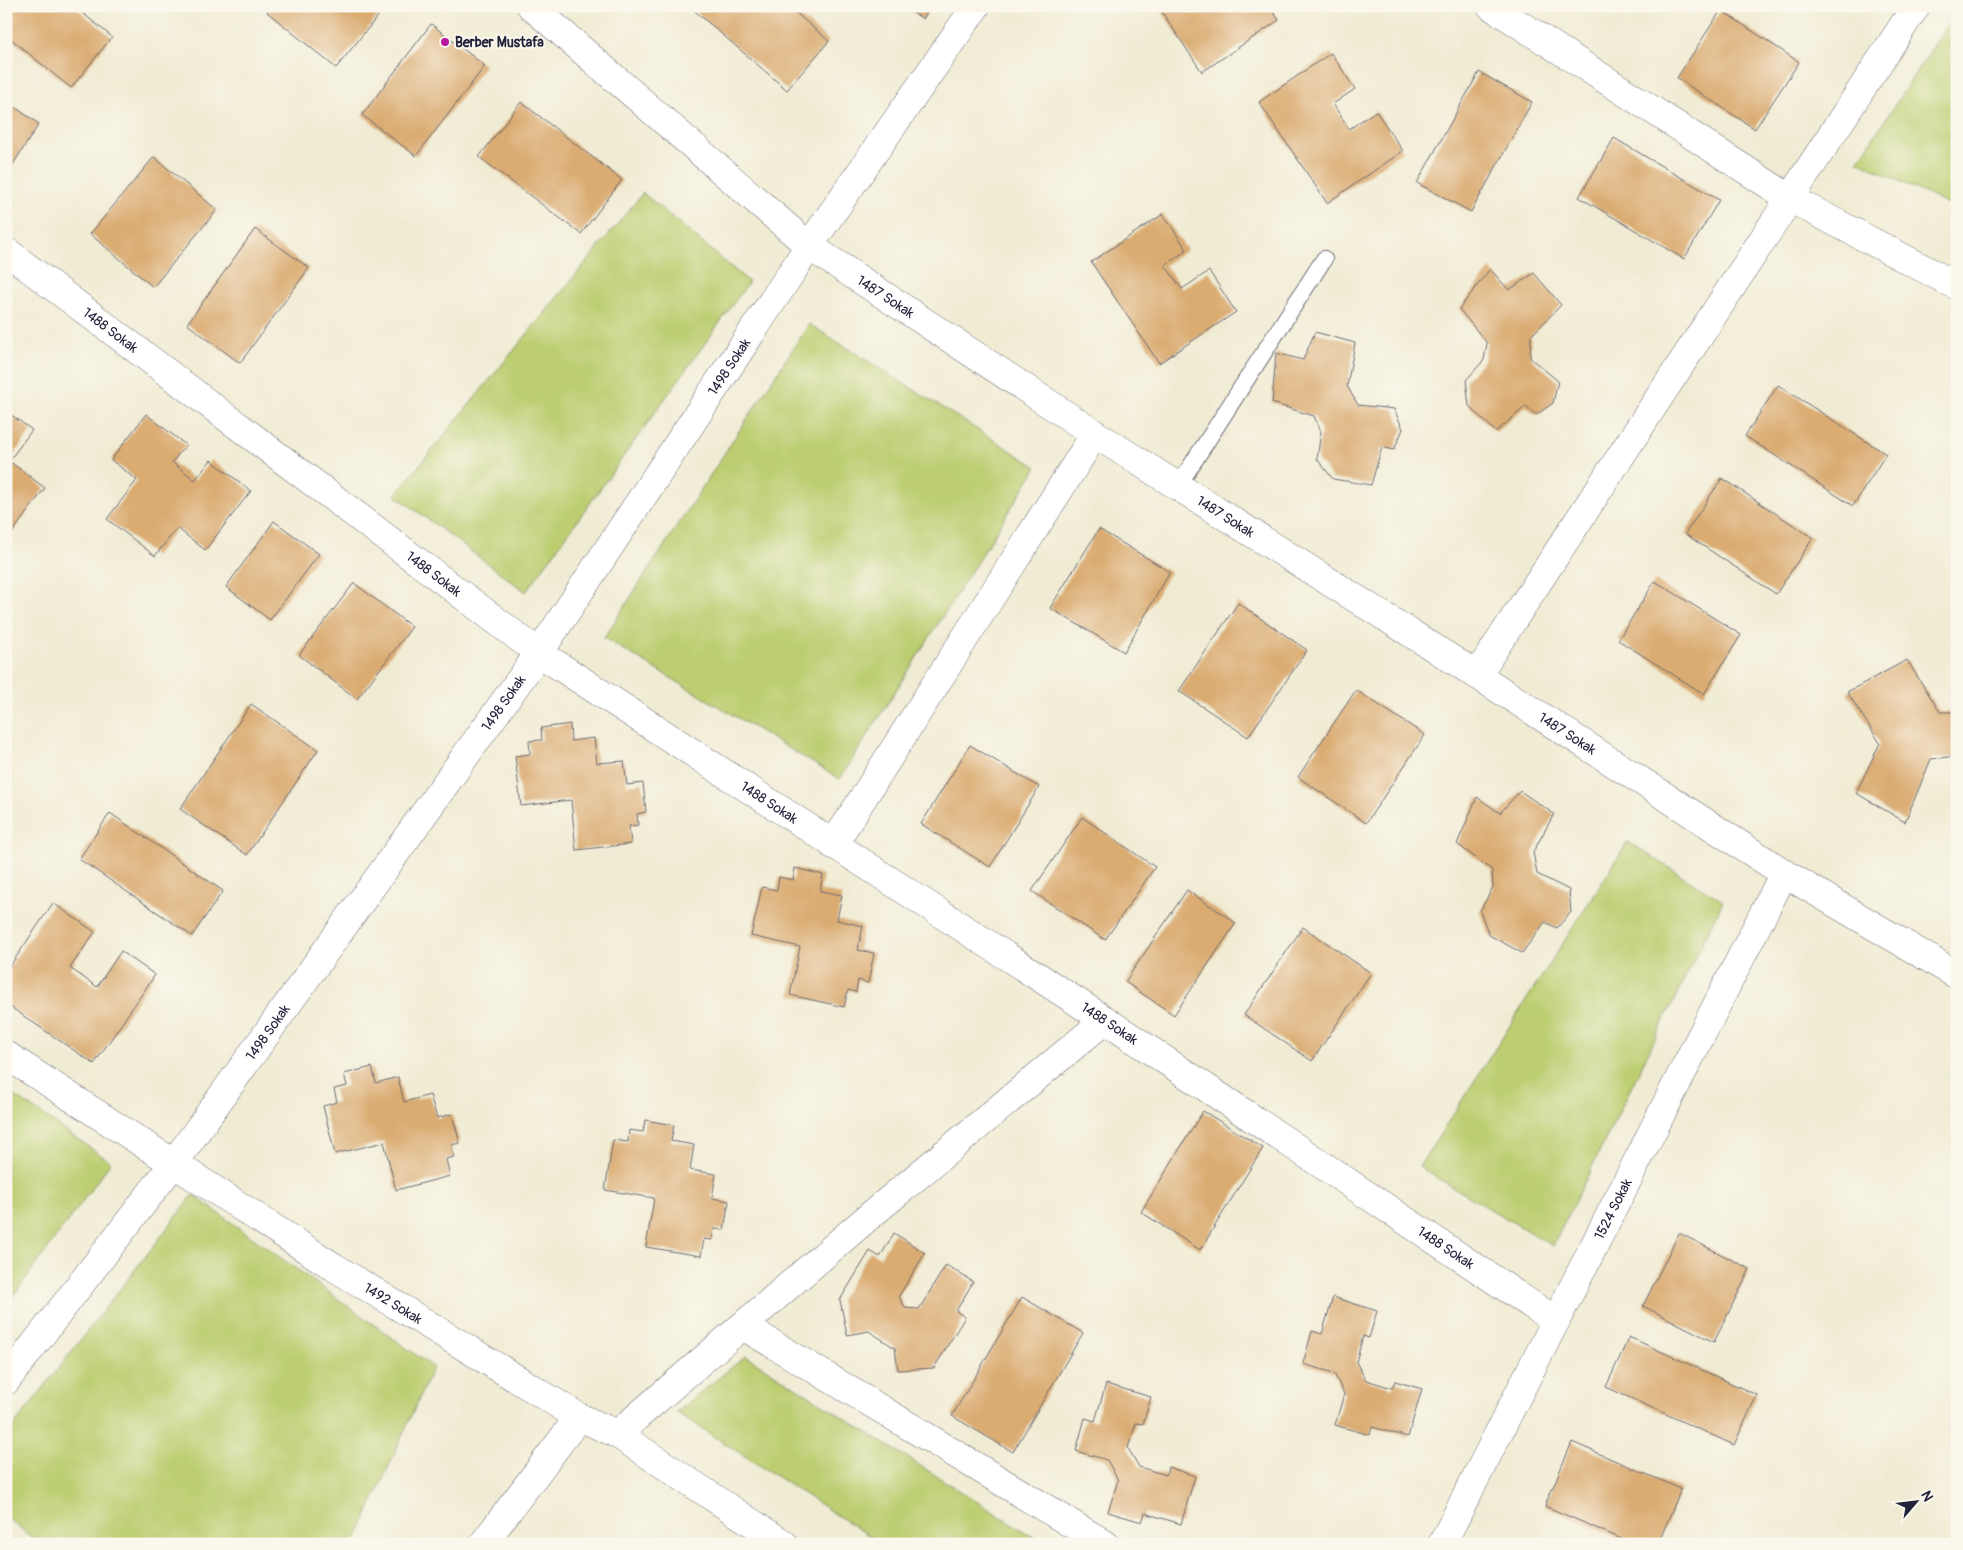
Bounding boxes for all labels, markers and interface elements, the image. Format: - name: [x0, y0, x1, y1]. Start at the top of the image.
- place label: Berber Mustafa: [455, 34, 544, 51]
- marker: Berber Mustafa: [439, 36, 451, 48]
- street label: 1487 Sokak: [854, 271, 918, 321]
- street label: 1488 Sokak: [80, 304, 142, 356]
- street label: 1498 Sokak: [704, 335, 754, 398]
- street label: 1487 Sokak: [1194, 492, 1258, 541]
- street label: 1488 Sokak: [403, 547, 465, 600]
- street label: 1498 Sokak: [477, 671, 529, 734]
- street label: 1487 Sokak: [1536, 709, 1600, 758]
- street label: 1488 Sokak: [737, 778, 801, 827]
- street label: 1488 Sokak: [1078, 998, 1142, 1048]
- street label: 1498 Sokak: [242, 1001, 293, 1064]
- street label: 1524 Sokak: [1590, 1176, 1635, 1242]
- street label: 1488 Sokak: [1414, 1222, 1478, 1273]
- street label: 1492 Sokak: [361, 1279, 426, 1328]
- north arrow: [1890, 1478, 1940, 1528]
- text: N: [1917, 1488, 1937, 1504]

